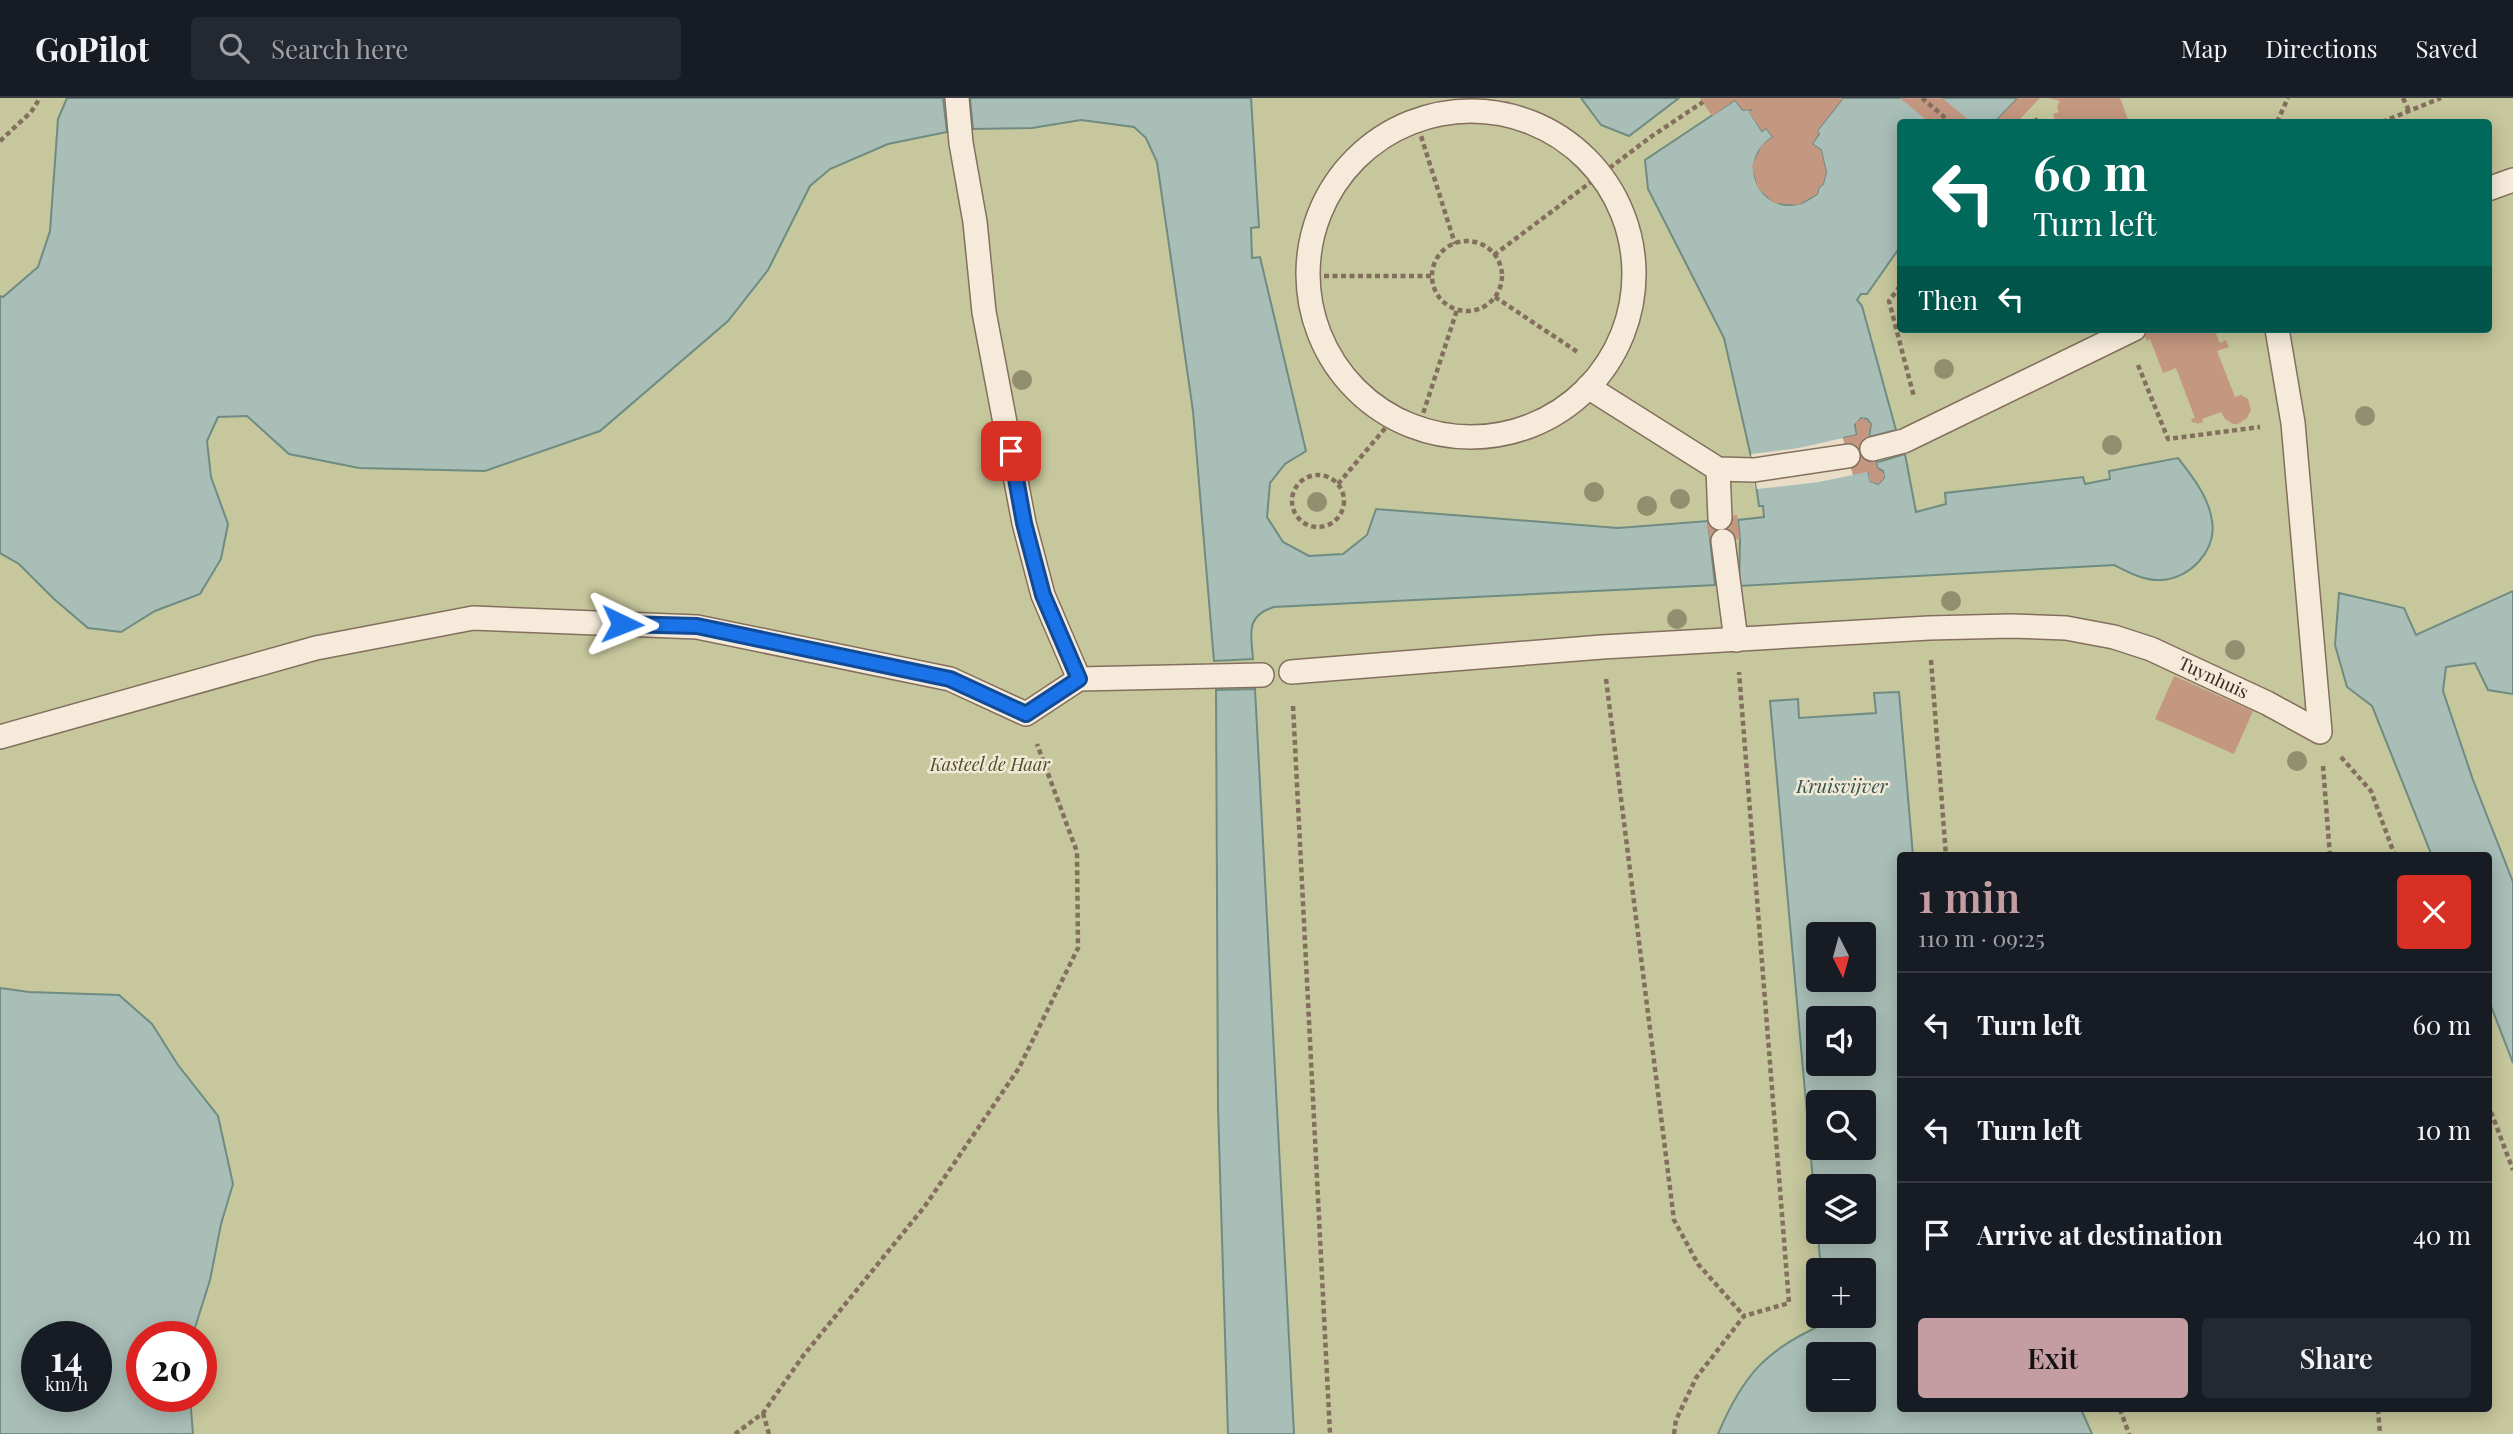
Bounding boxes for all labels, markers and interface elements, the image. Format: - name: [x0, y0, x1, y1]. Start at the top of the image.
- search box: [191, 17, 681, 80]
- text: GoPilot: [35, 26, 149, 70]
- icon: search: [215, 29, 253, 67]
- text: Search here: [271, 31, 408, 66]
- text: Map: [2181, 32, 2227, 64]
- text: Directions: [2265, 32, 2378, 64]
- text: Saved: [2416, 32, 2478, 64]
- text: 60 m: [2033, 138, 2148, 203]
- icon: left: [1918, 147, 2009, 238]
- text: Turn left: [2033, 201, 2157, 244]
- icon: left: [1992, 280, 2030, 318]
- text: Then: [1918, 282, 1978, 317]
- pin: [981, 421, 1041, 481]
- icon: arrive: [992, 432, 1030, 470]
- position arrow: [585, 587, 659, 661]
- street label: Tuynhuis: [2175, 650, 2253, 704]
- park label: Kasteel de Haar: [929, 752, 1051, 776]
- water label: Kruisvijver: [1795, 772, 1889, 798]
- text: 1 min: [1918, 868, 2020, 924]
- button: close: [2397, 875, 2471, 949]
- north arrow: [1806, 922, 1876, 992]
- map controls: [1806, 922, 1876, 1412]
- text: 110 m · 09:25: [1918, 922, 2045, 953]
- button: sound: [1806, 1006, 1876, 1076]
- icon: left: [1918, 1006, 1956, 1044]
- text: Turn left: [1977, 1007, 2082, 1042]
- text: 60 m: [2412, 1007, 2471, 1042]
- button: search: [1806, 1090, 1876, 1160]
- icon: left: [1918, 1111, 1956, 1149]
- text: Turn left: [1977, 1112, 2082, 1147]
- text: 10 m: [2416, 1112, 2471, 1147]
- button: layers: [1806, 1174, 1876, 1244]
- icon: arrive: [1918, 1216, 1956, 1254]
- text: Arrive at destination: [1977, 1217, 2223, 1252]
- text: 40 m: [2413, 1217, 2471, 1252]
- button: +: [1806, 1258, 1876, 1328]
- button: Exit: [1918, 1318, 2188, 1398]
- button: Share: [2202, 1318, 2471, 1398]
- speed limit sign: 20: [126, 1321, 217, 1412]
- text: 14: [51, 1334, 82, 1381]
- button: −: [1806, 1342, 1876, 1412]
- text: km/h: [45, 1372, 88, 1396]

